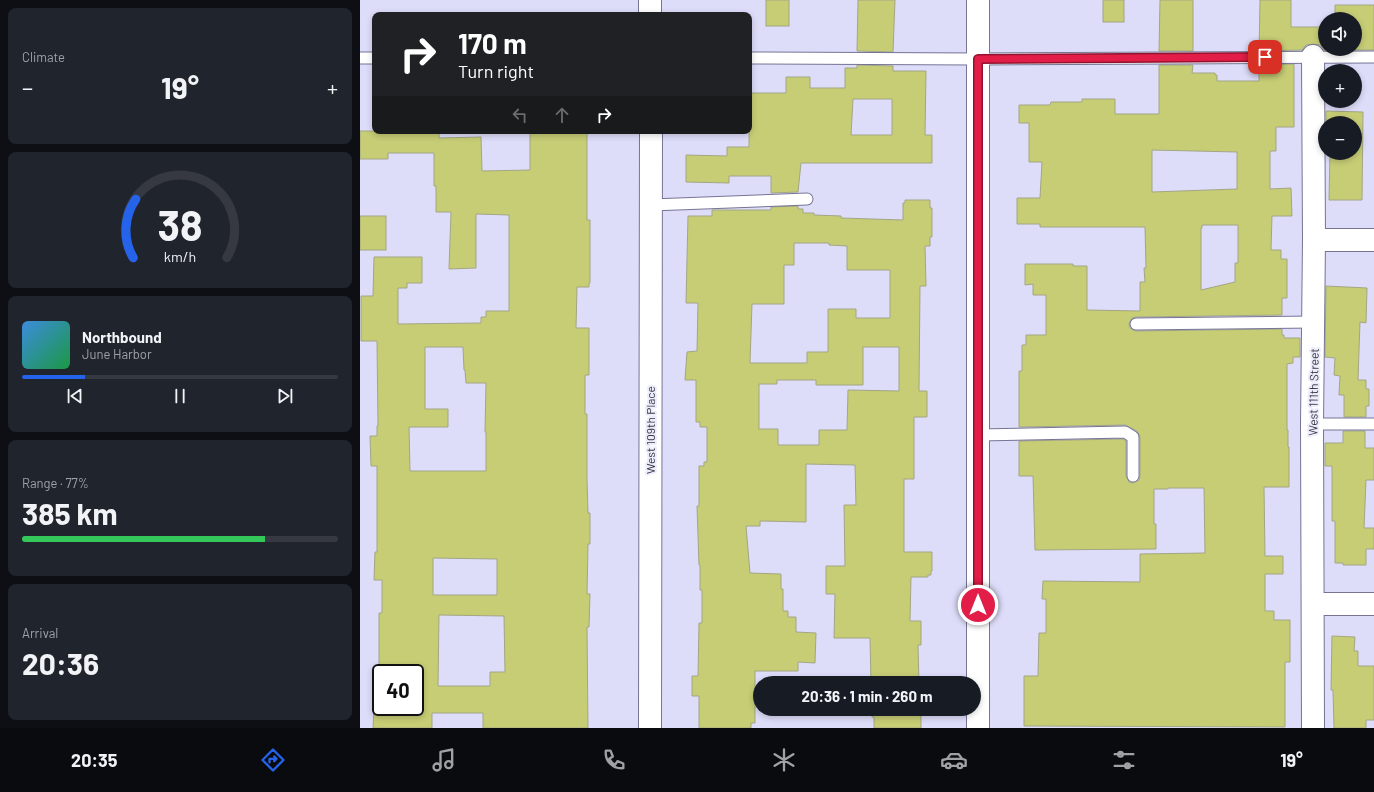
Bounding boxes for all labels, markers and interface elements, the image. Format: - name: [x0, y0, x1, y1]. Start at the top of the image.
- map controls: [1318, 12, 1362, 160]
- button: sound: [1318, 12, 1362, 56]
- text: 170 m: [458, 26, 527, 60]
- icon: right: [392, 28, 444, 80]
- pin: [1248, 40, 1282, 74]
- icon: arrive: [1254, 46, 1276, 68]
- text: Climate: [22, 49, 65, 65]
- text: Turn right: [458, 60, 534, 82]
- button: +: [1318, 64, 1362, 108]
- text: 19°: [161, 69, 199, 105]
- text: −: [22, 74, 33, 100]
- text: +: [327, 74, 338, 100]
- icon: left: [509, 104, 531, 126]
- icon: ahead: [551, 104, 573, 126]
- icon: right: [593, 104, 615, 126]
- button: −: [1318, 116, 1362, 160]
- text: 38: [158, 199, 202, 249]
- text: km/h: [164, 248, 196, 265]
- text: Northbound: [82, 328, 162, 346]
- text: June Harbor: [82, 346, 152, 362]
- street label: West 111th Street: [1305, 348, 1321, 436]
- icon: previous: [64, 385, 86, 407]
- icon: pause: [169, 385, 191, 407]
- icon: next: [274, 385, 296, 407]
- street label: West 109th Place: [643, 386, 657, 474]
- text: Range · 77%: [22, 475, 89, 491]
- text: 385 km: [22, 495, 118, 531]
- position arrow: [957, 584, 999, 626]
- text: Arrival: [22, 625, 58, 641]
- text: 20:36: [22, 645, 99, 681]
- speed limit sign: 40: [372, 664, 424, 716]
- text: 20:36 · 1 min · 260 m: [801, 687, 933, 705]
- icon: directions: [259, 746, 287, 774]
- icon: music: [430, 746, 458, 774]
- icon: phone: [600, 746, 628, 774]
- icon: climate: [770, 746, 798, 774]
- icon: car: [940, 746, 968, 774]
- icon: filters: [1110, 746, 1138, 774]
- text: 20:35: [71, 749, 117, 771]
- text: 19°: [1280, 749, 1303, 771]

